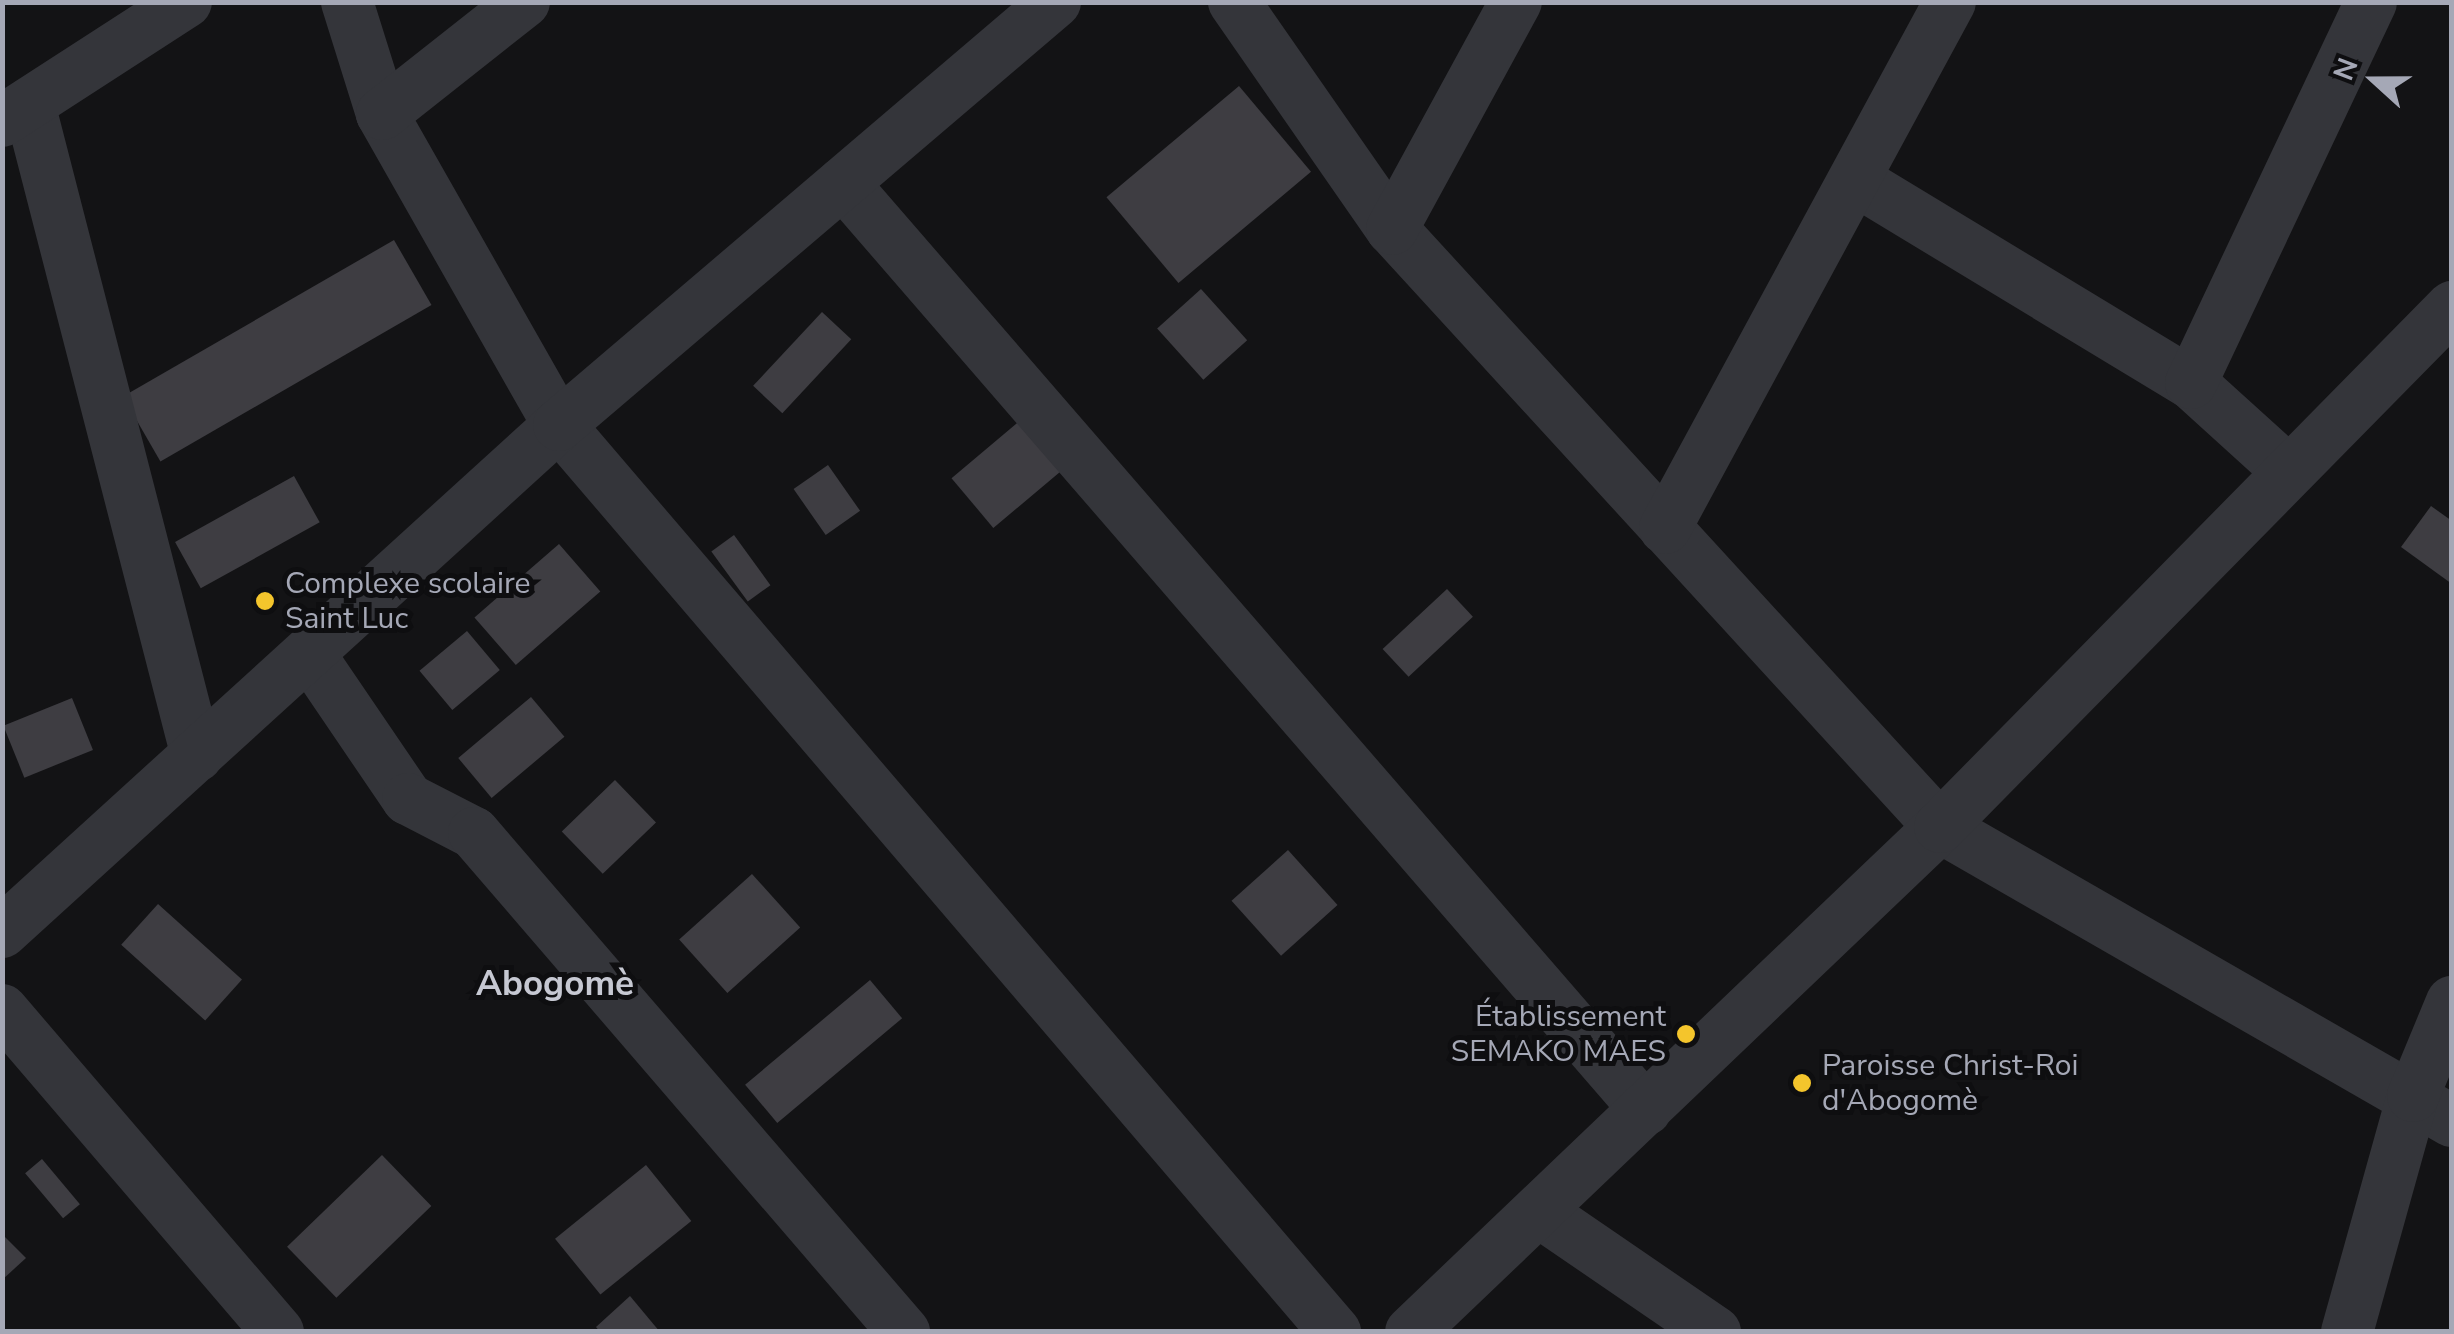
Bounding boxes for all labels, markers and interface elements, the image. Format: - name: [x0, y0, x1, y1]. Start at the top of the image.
- north arrow: [2324, 30, 2424, 130]
- text: N: [2324, 53, 2367, 86]
- place label: Complexe scolaire Saint Luc: [285, 566, 531, 636]
- marker: Complexe scolaire Saint Luc: [254, 590, 276, 612]
- district label: Abogomè: [476, 963, 634, 1005]
- place label: Établissement SEMAKO MAES: [1451, 999, 1666, 1070]
- marker: Établissement SEMAKO MAES: [1675, 1023, 1697, 1045]
- place label: Paroisse Christ-Roi d'Abogomè: [1822, 1048, 2078, 1118]
- marker: Paroisse Christ-Roi d'Abogomè: [1791, 1072, 1813, 1094]

